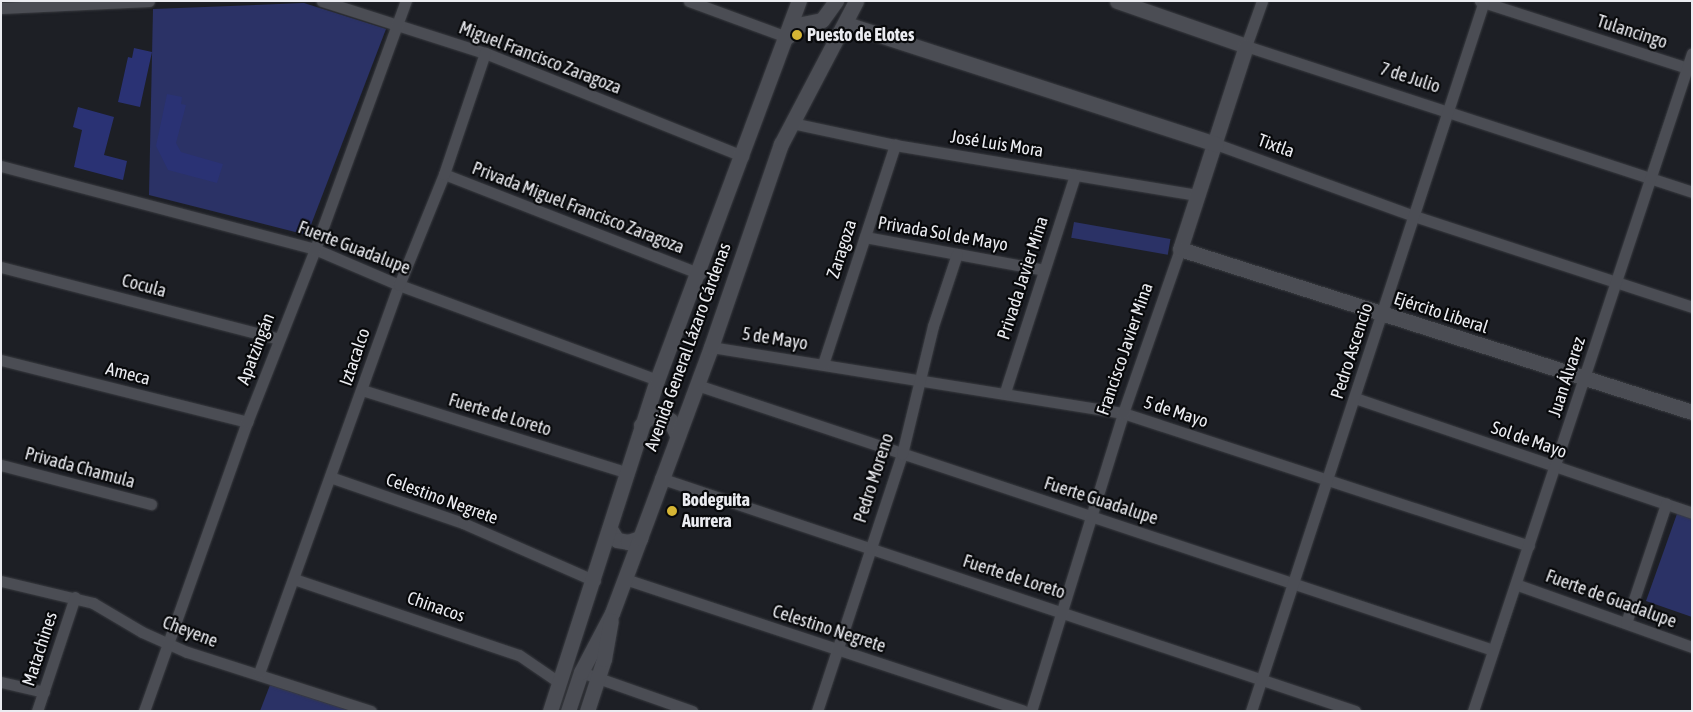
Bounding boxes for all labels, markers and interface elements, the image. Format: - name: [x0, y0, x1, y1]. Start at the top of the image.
- street label: Tulancingo: [1594, 10, 1670, 54]
- street label: Miguel Francisco Zaragoza: [456, 17, 624, 99]
- place label: Puesto de Elotes: [807, 24, 914, 46]
- marker: Puesto de Elotes: [791, 29, 803, 41]
- street label: 7 de Julio: [1377, 58, 1443, 98]
- street label: José Luis Mora: [949, 126, 1045, 162]
- street label: Tixtla: [1255, 129, 1297, 163]
- street label: Privada Miguel Francisco Zaragoza: [469, 158, 687, 258]
- street label: Privada Sol de Mayo: [876, 212, 1010, 256]
- street label: Privada Javier Mina: [993, 214, 1053, 342]
- street label: Fuerte Guadalupe: [295, 217, 413, 279]
- street label: Zaragoza: [822, 217, 862, 281]
- street label: Avenida General Lázaro Cárdenas: [640, 240, 736, 454]
- street label: Cocula: [119, 270, 169, 302]
- street label: Francisco Javier Mina: [1092, 280, 1158, 418]
- street label: Ejército Liberal: [1391, 288, 1491, 338]
- street label: Pedro Ascencio: [1326, 300, 1378, 402]
- street label: Apatzingán: [233, 310, 279, 388]
- street label: 5 de Mayo: [741, 323, 809, 355]
- street label: Iztacalco: [335, 325, 375, 389]
- street label: Juan Álvarez: [1544, 334, 1590, 420]
- street label: Ameca: [104, 358, 152, 390]
- street label: Fuerte de Loreto: [446, 389, 554, 441]
- street label: 5 de Mayo: [1141, 391, 1211, 433]
- street label: Sol de Mayo: [1488, 417, 1570, 463]
- street label: Pedro Moreno: [849, 431, 899, 525]
- street label: Privada Chamula: [23, 443, 137, 493]
- street label: Celestino Negrete: [383, 469, 501, 529]
- street label: Fuerte Guadalupe: [1041, 472, 1161, 530]
- place label: Bodeguita Aurrera: [682, 490, 750, 532]
- marker: Bodeguita Aurrera: [666, 505, 678, 517]
- street label: Fuerte de Loreto: [960, 550, 1068, 604]
- street label: Fuerte de Guadalupe: [1543, 565, 1679, 633]
- street label: Chinacos: [404, 587, 468, 627]
- street label: Celestino Negrete: [770, 601, 888, 657]
- street label: Matachines: [18, 609, 62, 689]
- street label: Cheyene: [159, 612, 221, 652]

